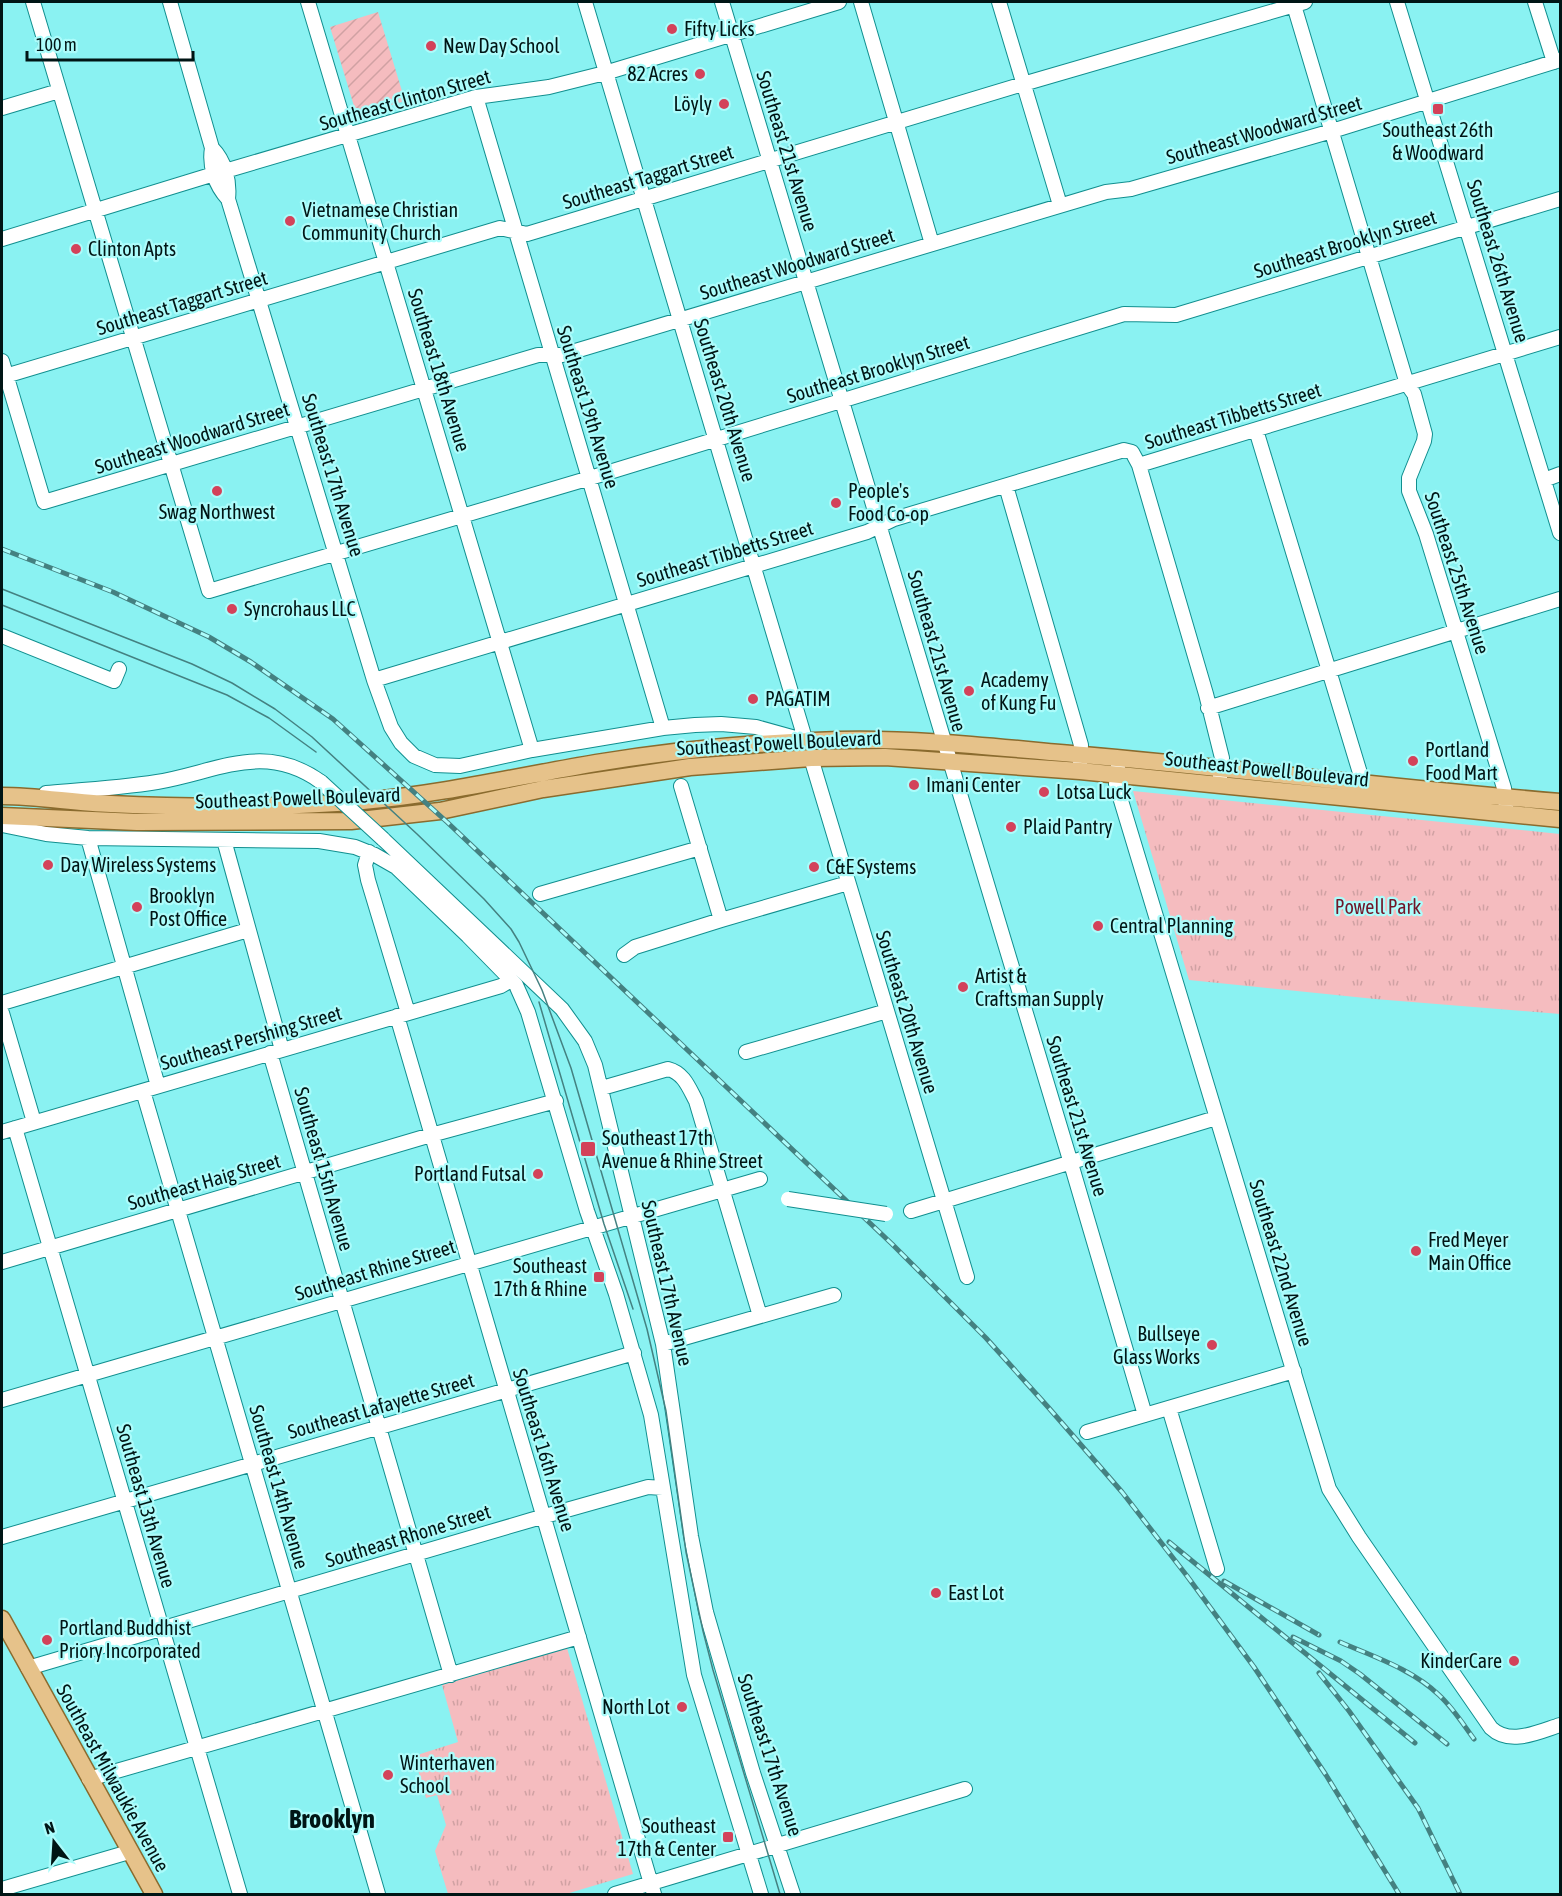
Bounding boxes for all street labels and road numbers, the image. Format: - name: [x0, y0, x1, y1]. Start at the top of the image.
- street label: Southeast Clinton Street: [317, 64, 493, 135]
- street label: Southeast 21st Avenue: [752, 68, 823, 234]
- street label: Southeast Woodward Street: [1164, 91, 1364, 168]
- street label: Southeast Taggart Street: [560, 140, 736, 213]
- street label: Southeast 26th Avenue: [1463, 177, 1534, 345]
- street label: Southeast Brooklyn Street: [1251, 205, 1439, 282]
- street label: Southeast Woodward Street: [697, 223, 897, 304]
- street label: Southeast Taggart Street: [94, 266, 270, 339]
- street label: Southeast 18th Avenue: [404, 286, 475, 454]
- street label: Southeast 20th Avenue: [690, 316, 761, 484]
- street label: Southeast 19th Avenue: [553, 323, 624, 491]
- street label: Southeast Brooklyn Street: [784, 330, 972, 407]
- street label: Southeast Tibbetts Street: [1142, 378, 1324, 453]
- street label: Southeast 17th Avenue: [298, 391, 369, 559]
- street label: Southeast Woodward Street: [92, 397, 292, 478]
- street label: Southeast 25th Avenue: [1420, 489, 1495, 657]
- street label: Southeast Tibbetts Street: [634, 516, 816, 591]
- street label: Southeast 21st Avenue: [903, 568, 971, 734]
- street label: Southeast Powell Boulevard: [676, 726, 882, 759]
- street label: Southeast Powell Boulevard: [1164, 746, 1370, 791]
- street label: Southeast Powell Boulevard: [195, 782, 401, 813]
- street label: Southeast 20th Avenue: [872, 928, 943, 1096]
- street label: Southeast Pershing Street: [157, 1001, 344, 1074]
- street label: Southeast 21st Avenue: [1042, 1033, 1113, 1199]
- street label: Southeast 15th Avenue: [290, 1084, 359, 1253]
- street label: Southeast Haig Street: [125, 1149, 283, 1214]
- street label: Southeast 22nd Avenue: [1245, 1177, 1318, 1349]
- street label: Southeast 17th Avenue: [637, 1198, 698, 1368]
- street label: Southeast Rhine Street: [292, 1234, 458, 1305]
- street label: Southeast 16th Avenue: [509, 1366, 580, 1534]
- street label: Southeast Lafayette Street: [285, 1368, 477, 1443]
- street label: Southeast 14th Avenue: [245, 1402, 314, 1571]
- street label: Southeast 13th Avenue: [112, 1421, 181, 1590]
- street label: Southeast Rhone Street: [323, 1499, 493, 1572]
- street label: Southeast 17th Avenue: [733, 1671, 808, 1839]
- street label: Southeast Milwaukie Avenue: [52, 1680, 175, 1875]

